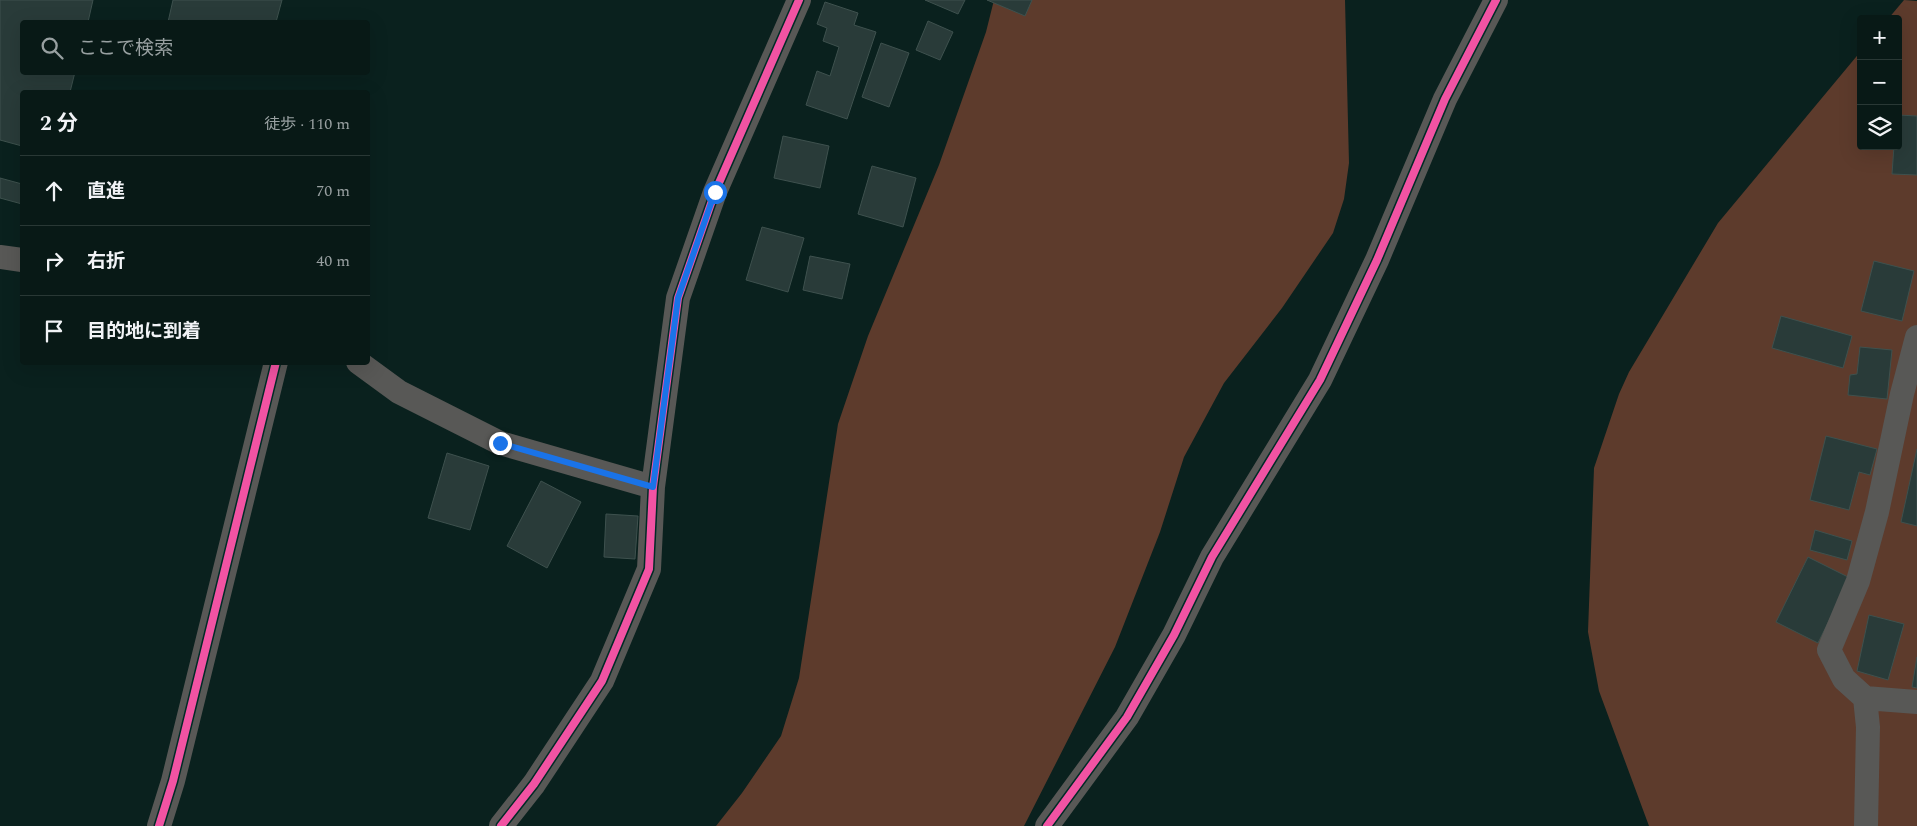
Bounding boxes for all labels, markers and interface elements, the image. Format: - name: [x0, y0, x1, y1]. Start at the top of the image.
- map controls: [1857, 15, 1902, 150]
- button: +: [1857, 15, 1902, 60]
- search box: [20, 20, 370, 75]
- icon: search: [38, 34, 66, 62]
- text: ここで検索: [78, 34, 173, 63]
- button: −: [1857, 60, 1902, 105]
- button: layers: [1857, 105, 1902, 150]
- text: 2 分: [40, 108, 78, 140]
- text: 徒歩 · 110 m: [264, 112, 350, 136]
- icon: ahead: [40, 177, 68, 205]
- text: 直進: [87, 177, 125, 206]
- text: 70 m: [316, 179, 350, 203]
- route start: [704, 181, 727, 204]
- icon: right: [40, 247, 68, 275]
- text: 右折: [87, 247, 125, 276]
- text: 40 m: [316, 249, 350, 273]
- icon: arrive: [40, 317, 68, 345]
- text: 目的地に到着: [87, 317, 201, 346]
- route end: [489, 432, 512, 455]

